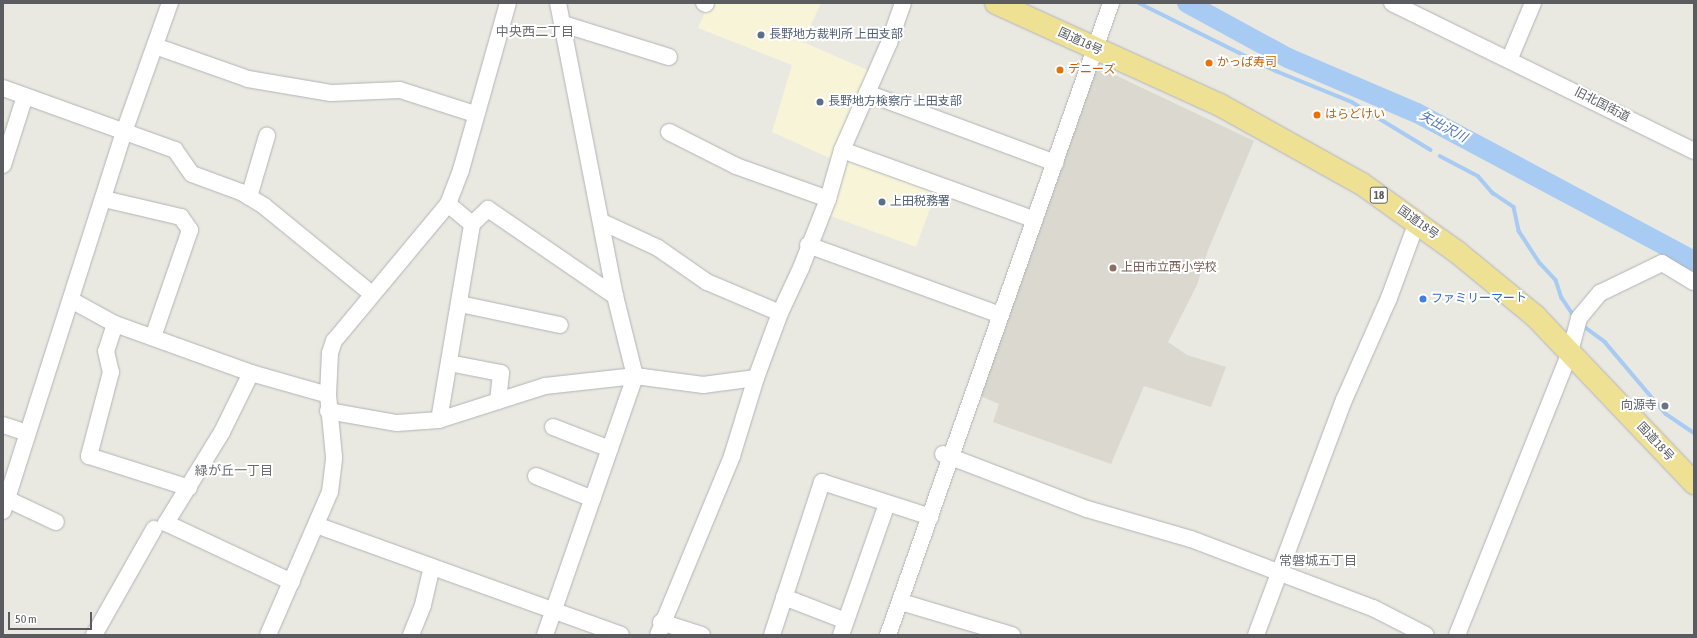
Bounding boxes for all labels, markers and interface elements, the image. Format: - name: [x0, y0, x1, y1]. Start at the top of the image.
- district label: 中央西二丁目: [496, 24, 574, 40]
- street label: 国道18号: [1056, 25, 1104, 59]
- place label: 長野地方裁判所 上田支部: [769, 28, 903, 42]
- marker: 長野地方裁判所 上田支部: [756, 30, 766, 40]
- place label: かっぱ寿司: [1217, 56, 1277, 70]
- marker: かっぱ寿司: [1204, 58, 1214, 68]
- place label: デニーズ: [1068, 63, 1116, 77]
- marker: デニーズ: [1055, 65, 1065, 75]
- street label: 旧北国街道: [1572, 85, 1632, 125]
- place label: 長野地方検察庁 上田支部: [828, 95, 962, 109]
- marker: 長野地方検察庁 上田支部: [815, 97, 825, 107]
- place label: はらどけい: [1325, 108, 1385, 122]
- water label: 矢出沢川: [1416, 108, 1470, 146]
- marker: はらどけい: [1312, 110, 1322, 120]
- road number: 18: [1369, 186, 1389, 204]
- place label: 上田税務署: [890, 195, 950, 209]
- marker: 上田税務署: [877, 197, 887, 207]
- street label: 国道18号: [1395, 203, 1441, 243]
- place label: 上田市立西小学校: [1121, 261, 1217, 275]
- marker: 上田市立西小学校: [1108, 263, 1118, 273]
- place label: ファミリーマート: [1431, 292, 1527, 306]
- marker: ファミリーマート: [1418, 294, 1428, 304]
- place label: 向源寺: [1621, 399, 1657, 413]
- marker: 向源寺: [1660, 401, 1670, 411]
- street label: 国道18号: [1634, 420, 1676, 464]
- district label: 緑が丘一丁目: [195, 463, 273, 479]
- district label: 常磐城五丁目: [1279, 553, 1357, 569]
- scale bar: [10, 604, 94, 630]
- text: 50 m: [15, 612, 37, 626]

